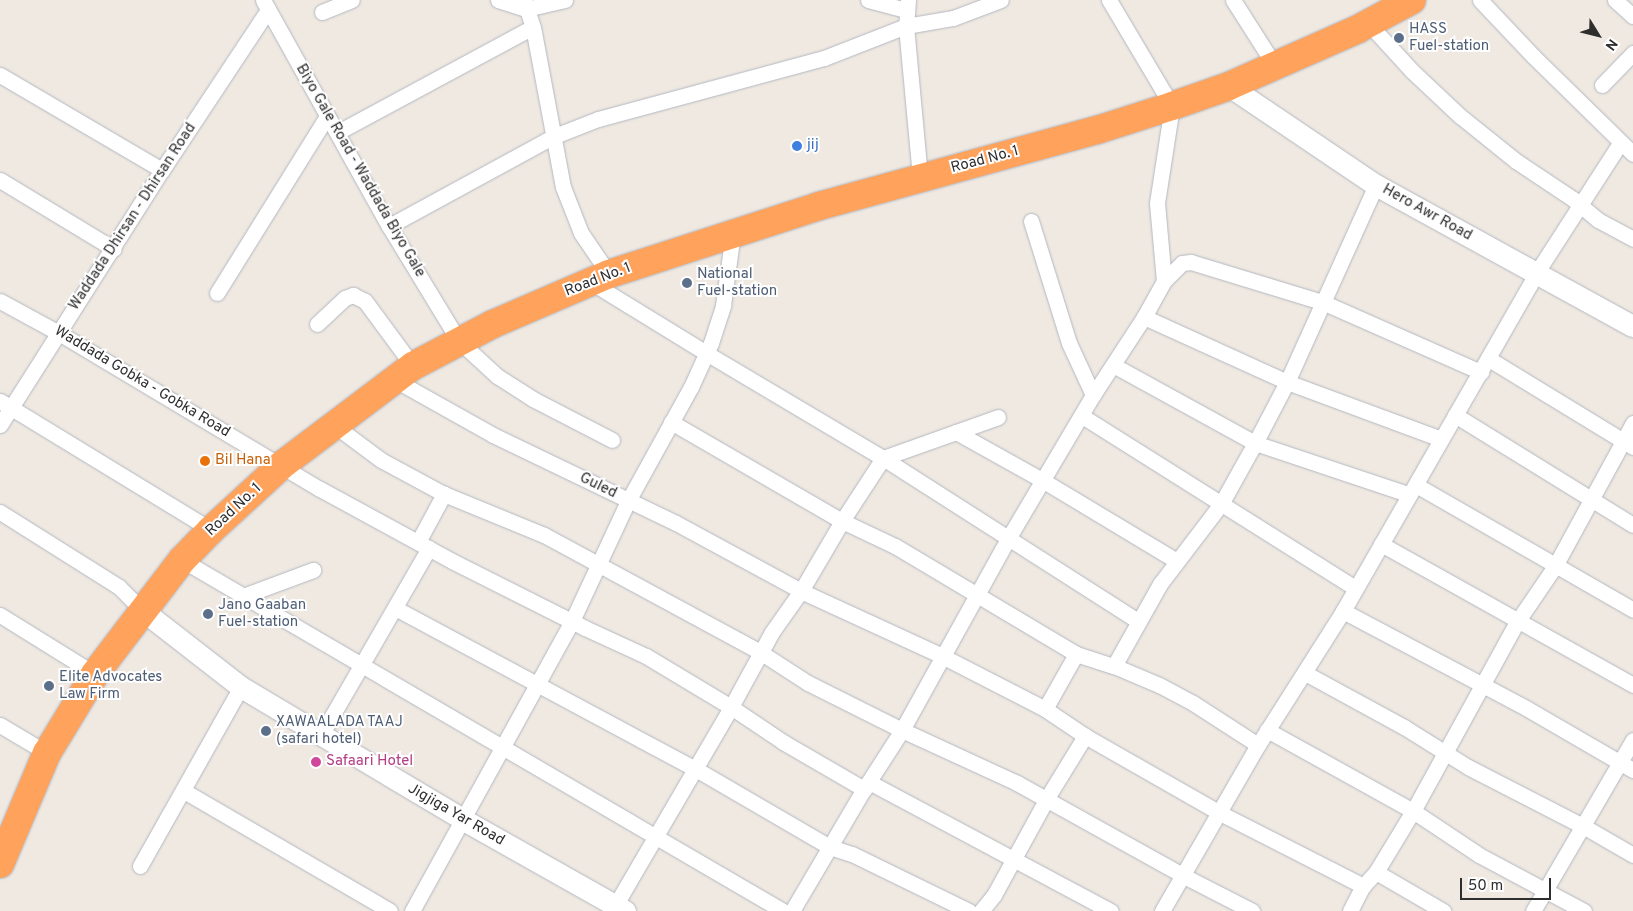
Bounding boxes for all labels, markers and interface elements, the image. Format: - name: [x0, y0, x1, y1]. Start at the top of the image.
- north arrow: [1573, 10, 1623, 60]
- place label: HASS Fuel-station: [1409, 20, 1489, 55]
- marker: HASS Fuel-station: [1393, 32, 1405, 44]
- text: N: [1601, 35, 1620, 53]
- street label: Biyo Gale Road - Waddada Biyo Gale: [291, 61, 429, 281]
- street label: Waddada Dhirsan - Dhirsan Road: [66, 120, 200, 314]
- place label: jij: [807, 137, 819, 155]
- marker: jij: [791, 140, 803, 152]
- street label: Road No. 1: [949, 142, 1021, 178]
- street label: Hero Awr Road: [1379, 181, 1475, 245]
- street label: Road No. 1: [562, 259, 634, 301]
- place label: National Fuel-station: [697, 265, 777, 300]
- marker: National Fuel-station: [681, 277, 693, 289]
- street label: Waddada Gobka - Gobka Road: [51, 322, 233, 442]
- place label: Bil Hana: [215, 452, 271, 470]
- marker: Bil Hana: [199, 455, 211, 467]
- street label: Guled: [576, 469, 620, 503]
- street label: Road No. 1: [202, 480, 266, 540]
- place label: Jano Gaaban Fuel-station: [218, 596, 306, 631]
- marker: Jano Gaaban Fuel-station: [202, 608, 214, 620]
- place label: Elite Advocates Law Firm: [59, 668, 163, 703]
- marker: Elite Advocates Law Firm: [43, 680, 55, 692]
- place label: XAWAALADA TAAJ (safari hotel): [276, 713, 404, 748]
- marker: XAWAALADA TAAJ (safari hotel): [260, 725, 272, 737]
- place label: Safaari Hotel: [326, 753, 413, 771]
- marker: Safaari Hotel: [310, 756, 322, 768]
- street label: Jigjiga Yar Road: [404, 780, 508, 850]
- scale bar: [1463, 868, 1554, 900]
- text: 50 m: [1468, 877, 1503, 896]

